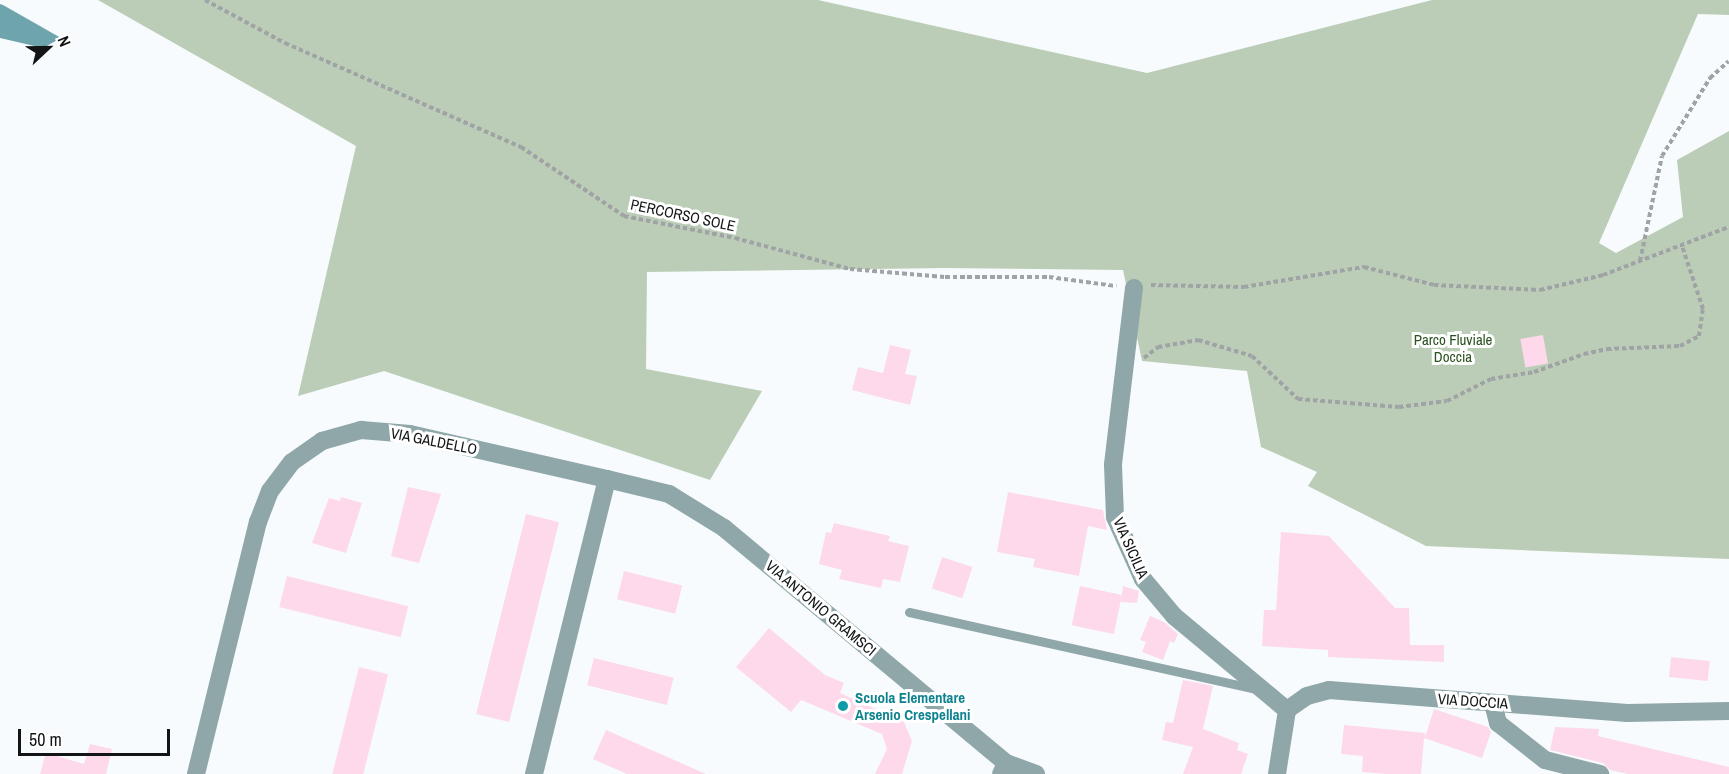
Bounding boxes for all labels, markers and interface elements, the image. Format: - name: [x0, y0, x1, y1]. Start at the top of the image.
- north arrow: [18, 18, 78, 78]
- text: N: [53, 33, 77, 50]
- street label: PERCORSO SOLE: [629, 195, 737, 235]
- park label: Parco Fluviale Doccia: [1414, 330, 1492, 365]
- street label: VIA GALDELLO: [389, 424, 479, 458]
- street label: VIA SICILIA: [1109, 514, 1153, 582]
- street label: VIA ANTONIO GRAMSCI: [762, 556, 880, 660]
- place label: Scuola Elementare Arsenio Crespellani: [855, 688, 971, 723]
- street label: VIA DOCCIA: [1437, 690, 1509, 712]
- marker: Scuola Elementare Arsenio Crespellani: [836, 699, 850, 713]
- scale bar: [21, 717, 172, 755]
- text: 50 m: [29, 727, 62, 752]

